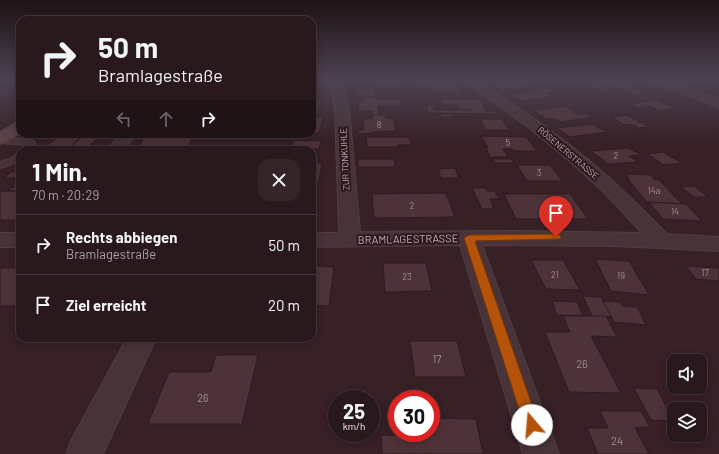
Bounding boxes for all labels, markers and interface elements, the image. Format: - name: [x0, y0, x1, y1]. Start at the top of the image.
- text: 50 m: [98, 30, 158, 64]
- icon: right: [32, 32, 84, 84]
- text: Bramlagestraße: [98, 64, 223, 86]
- icon: left: [113, 108, 135, 130]
- icon: ahead: [155, 108, 177, 130]
- icon: right: [197, 108, 219, 130]
- house number: 8: [377, 119, 382, 130]
- street label: RÖSENERSTRASSE: [536, 124, 601, 181]
- street label: ZUR TONKUHLE: [337, 128, 352, 190]
- house number: 5: [506, 137, 511, 148]
- house number: 2: [614, 150, 619, 161]
- text: 1 Min.: [32, 157, 88, 186]
- button: close: [258, 159, 300, 201]
- house number: 3: [537, 167, 542, 178]
- house number: 14a: [648, 185, 660, 196]
- text: 70 m · 20:29: [32, 187, 99, 203]
- pin: [539, 196, 573, 237]
- house number: 2: [410, 200, 415, 211]
- icon: arrive: [545, 202, 567, 224]
- house number: 14: [671, 206, 679, 217]
- text: Rechts abbiegen: [66, 228, 177, 246]
- street label: BRAMLAGESTRASSE: [358, 231, 459, 246]
- icon: right: [32, 234, 54, 256]
- text: 50 m: [268, 236, 300, 254]
- text: Bramlagestraße: [66, 246, 156, 262]
- house number: 17: [701, 267, 709, 278]
- house number: 21: [551, 269, 559, 280]
- house number: 19: [617, 270, 625, 281]
- house number: 23: [402, 271, 412, 282]
- icon: arrive: [32, 294, 54, 316]
- text: Ziel erreicht: [66, 296, 147, 314]
- text: 20 m: [268, 296, 300, 314]
- house number: 17: [432, 352, 442, 365]
- map controls: [667, 354, 707, 442]
- button: sound: [667, 354, 707, 394]
- house number: 26: [576, 357, 588, 370]
- speed limit sign: 30: [388, 390, 440, 442]
- house number: 26: [197, 391, 209, 404]
- text: 25: [343, 399, 365, 423]
- button: layers: [667, 402, 707, 442]
- position arrow: [511, 404, 553, 446]
- text: km/h: [343, 420, 365, 432]
- house number: 24: [611, 434, 623, 447]

